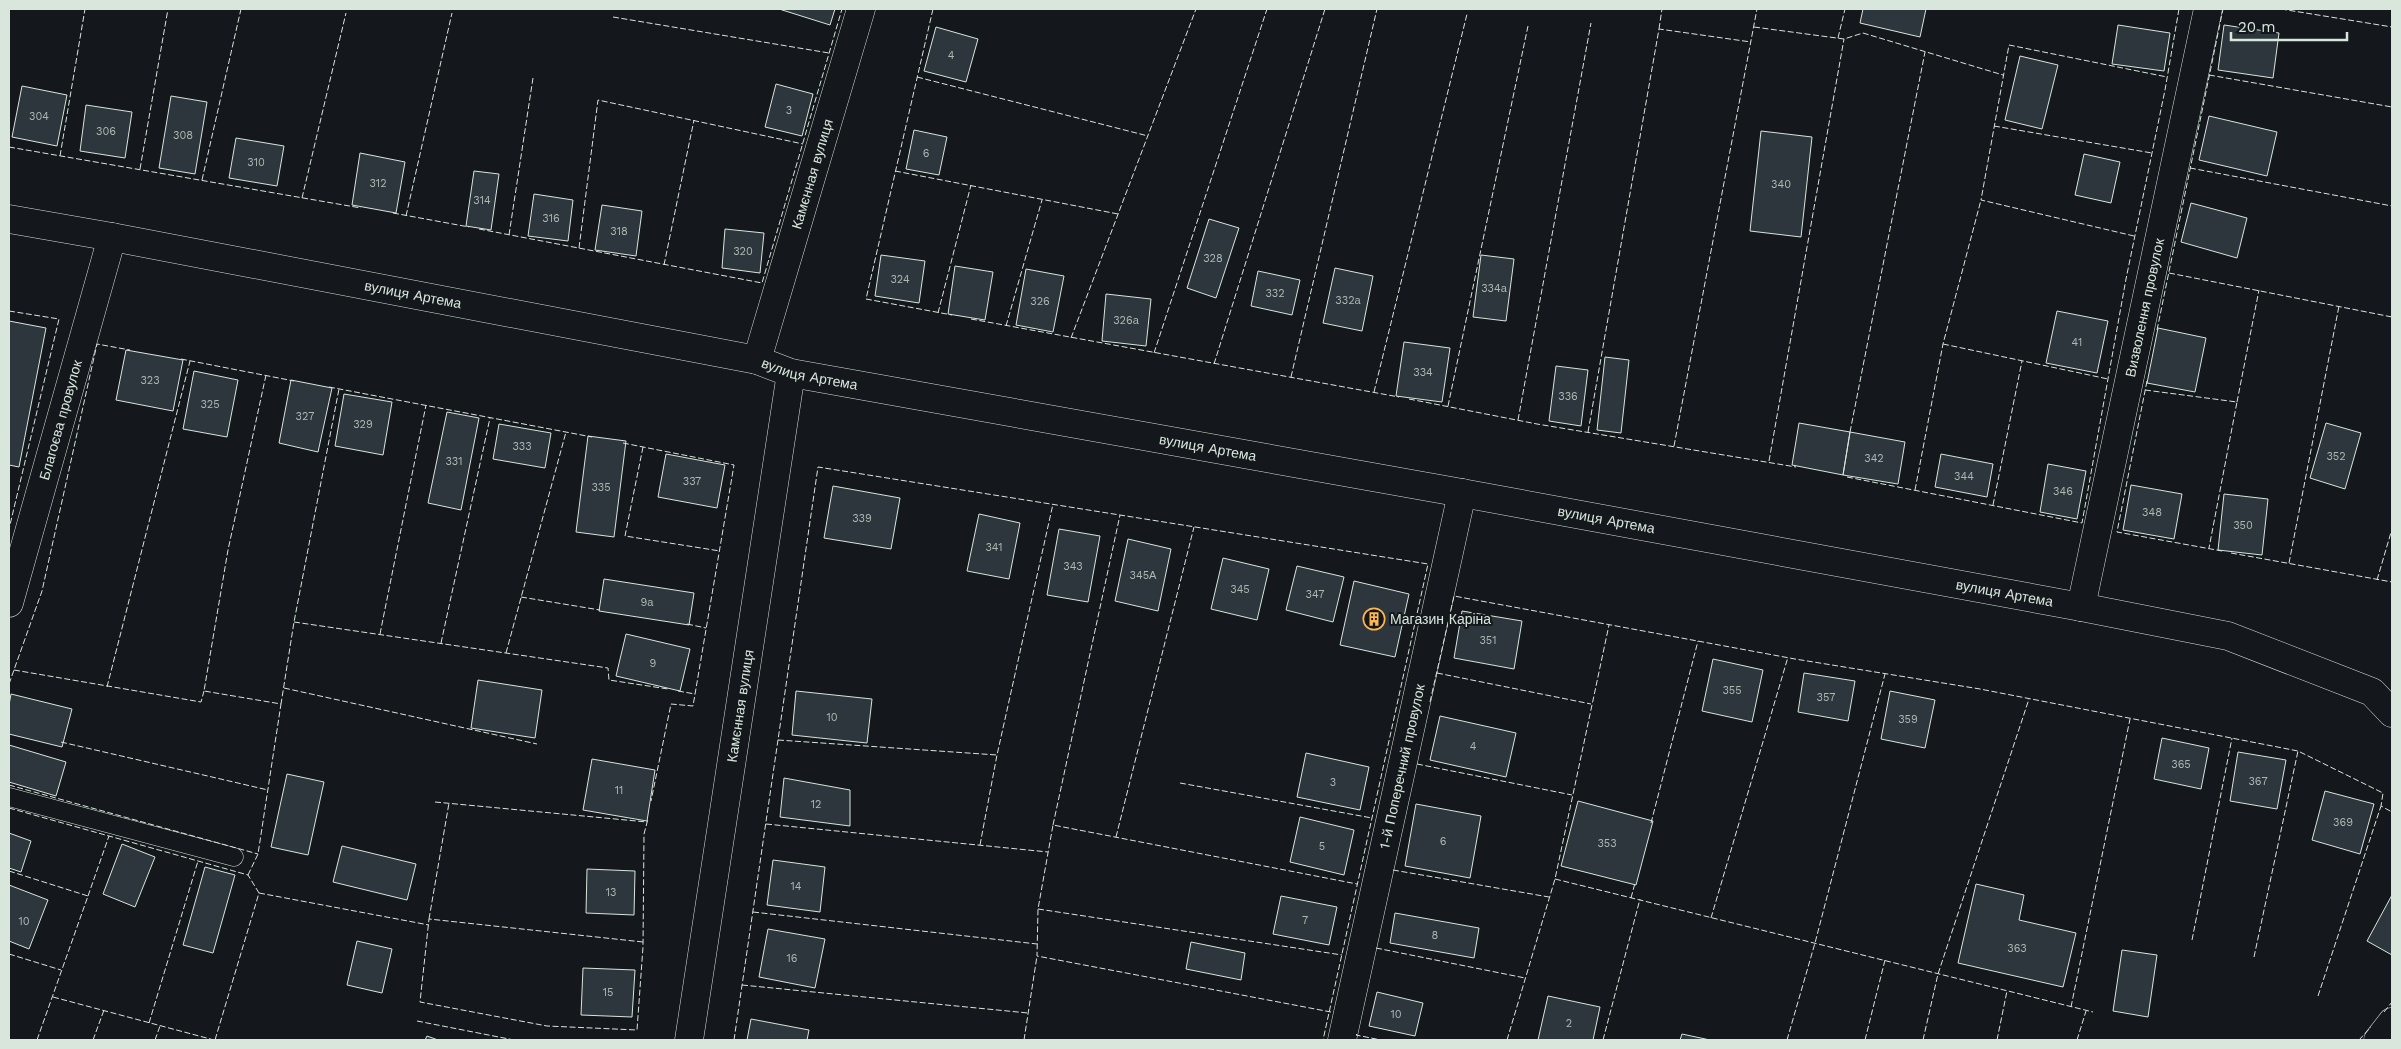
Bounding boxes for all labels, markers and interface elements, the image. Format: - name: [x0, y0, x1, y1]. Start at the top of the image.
- scale bar: [2231, 10, 2347, 42]
- text: 20 m: [2238, 18, 2276, 36]
- house number: 4: [948, 49, 955, 62]
- house number: 3: [786, 104, 792, 117]
- house number: 304: [29, 110, 49, 123]
- street label: Камєнная вулиця: [788, 117, 836, 231]
- house number: 306: [96, 125, 116, 138]
- house number: 308: [173, 129, 193, 142]
- house number: 6: [923, 147, 930, 160]
- house number: 310: [247, 156, 265, 169]
- house number: 312: [369, 177, 387, 190]
- house number: 340: [1771, 178, 1791, 191]
- house number: 314: [473, 194, 491, 207]
- house number: 316: [542, 212, 560, 225]
- house number: 318: [610, 225, 628, 238]
- street label: Визволення провулок: [2122, 236, 2167, 379]
- house number: 320: [733, 245, 753, 258]
- house number: 328: [1203, 252, 1223, 265]
- house number: 324: [890, 273, 910, 286]
- street label: вулиця Артема: [363, 277, 463, 312]
- house number: 334а: [1481, 282, 1508, 295]
- house number: 332: [1265, 287, 1285, 300]
- house number: 332а: [1335, 294, 1362, 307]
- house number: 326: [1030, 295, 1050, 308]
- house number: 326а: [1113, 314, 1140, 327]
- house number: 41: [2072, 336, 2082, 349]
- street label: вулиця Артема: [759, 355, 859, 393]
- street label: Благоєва провулок: [36, 357, 85, 482]
- house number: 334: [1413, 366, 1433, 379]
- house number: 323: [140, 374, 160, 387]
- house number: 336: [1558, 390, 1578, 403]
- house number: 325: [200, 398, 220, 411]
- house number: 327: [296, 410, 314, 423]
- house number: 329: [353, 418, 373, 431]
- street label: вулиця Артема: [1158, 431, 1258, 464]
- house number: 333: [512, 440, 532, 453]
- house number: 352: [2326, 450, 2346, 463]
- house number: 342: [1864, 452, 1884, 465]
- house number: 331: [445, 455, 463, 468]
- house number: 344: [1954, 470, 1974, 483]
- house number: 337: [683, 475, 701, 488]
- house number: 335: [591, 481, 611, 494]
- house number: 346: [2053, 485, 2073, 498]
- street label: вулиця Артема: [1556, 503, 1656, 536]
- house number: 348: [2142, 506, 2162, 519]
- house number: 339: [852, 512, 872, 525]
- house number: 350: [2233, 519, 2253, 532]
- house number: 341: [985, 541, 1003, 554]
- house number: 343: [1063, 560, 1083, 573]
- house number: 345А: [1130, 569, 1157, 582]
- street label: вулиця Артема: [1955, 576, 2055, 610]
- house number: 345: [1230, 583, 1250, 596]
- house number: 347: [1306, 588, 1324, 601]
- house number: 9а: [641, 596, 654, 609]
- building icon: Магазин Каріна: [1362, 607, 1386, 631]
- place label: Магазин Каріна: [1390, 611, 1491, 627]
- house number: 351: [1479, 634, 1497, 647]
- street label: Камєнная вулиця: [724, 648, 757, 763]
- house number: 9: [650, 657, 657, 670]
- street label: 1-й Поперечний провулок: [1376, 682, 1428, 850]
- house number: 355: [1722, 684, 1742, 697]
- house number: 357: [1817, 691, 1836, 704]
- house number: 10: [826, 711, 838, 724]
- house number: 359: [1898, 713, 1918, 726]
- house number: 4: [1470, 740, 1477, 753]
- house number: 365: [2171, 758, 2191, 771]
- house number: 367: [2248, 775, 2268, 788]
- house number: 3: [1330, 776, 1336, 789]
- house number: 11: [615, 784, 623, 797]
- house number: 12: [811, 798, 821, 811]
- house number: 369: [2333, 816, 2353, 829]
- house number: 6: [1440, 835, 1447, 848]
- house number: 353: [1597, 837, 1617, 850]
- house number: 5: [1319, 840, 1325, 853]
- house number: 14: [790, 880, 802, 893]
- house number: 13: [606, 886, 616, 899]
- house number: 7: [1302, 914, 1308, 927]
- house number: 10: [18, 915, 30, 928]
- house number: 8: [1432, 929, 1439, 942]
- house number: 363: [2007, 942, 2027, 955]
- house number: 16: [787, 952, 798, 965]
- house number: 15: [603, 986, 613, 999]
- house number: 10: [1390, 1008, 1402, 1021]
- house number: 2: [1566, 1017, 1572, 1030]

